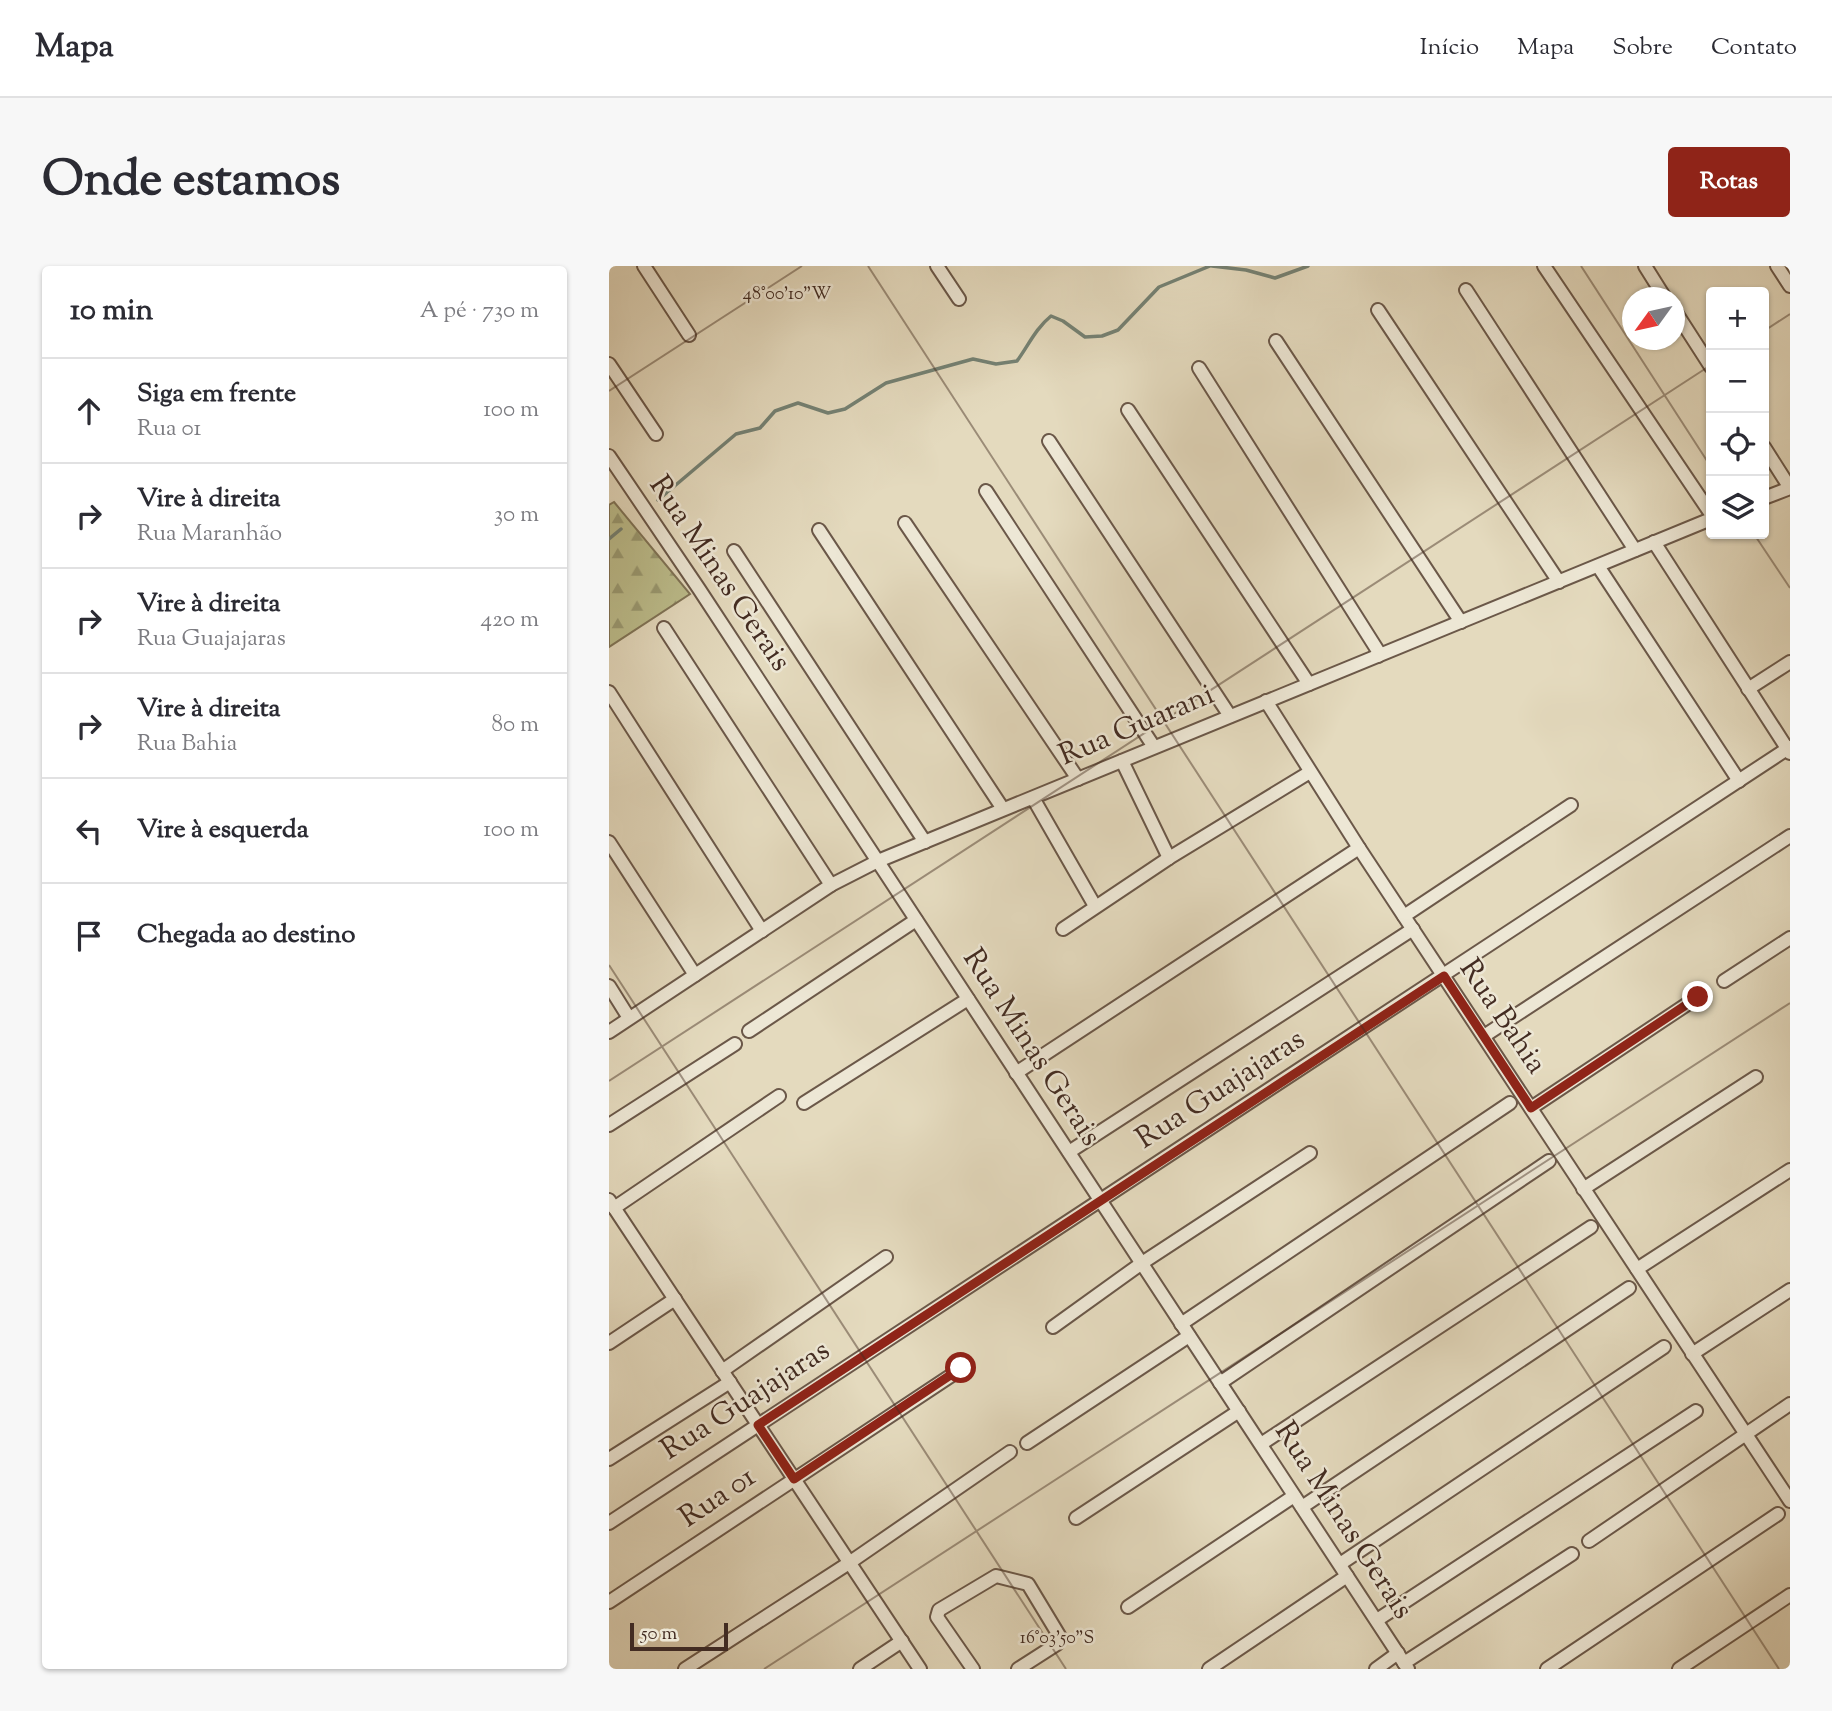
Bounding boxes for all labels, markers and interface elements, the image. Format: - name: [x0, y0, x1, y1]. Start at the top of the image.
- text: Mapa: [35, 24, 114, 72]
- text: Início: [1420, 31, 1479, 65]
- text: Mapa: [1517, 31, 1574, 65]
- text: Sobre: [1612, 31, 1673, 65]
- text: Contato: [1711, 31, 1797, 65]
- text: Onde estamos: [42, 147, 340, 217]
- button: Rotas: [1668, 147, 1790, 217]
- text: 48°00'10"W: [743, 282, 831, 308]
- north arrow: [1622, 287, 1685, 350]
- map controls: [1706, 287, 1769, 539]
- button: +: [1706, 287, 1769, 350]
- text: 10 min: [70, 290, 153, 333]
- text: A pé · 730 m: [420, 295, 539, 328]
- button: −: [1706, 350, 1769, 413]
- text: Siga em frente: [137, 376, 296, 413]
- icon: ahead: [70, 392, 108, 430]
- text: 100 m: [483, 394, 539, 427]
- text: Rua 01: [137, 413, 201, 446]
- button: locate: [1706, 413, 1769, 476]
- street label: Rua Minas Gerais: [637, 467, 801, 681]
- button: layers: [1706, 476, 1769, 539]
- text: Vire à direita: [137, 481, 281, 518]
- icon: right: [70, 497, 108, 535]
- text: 30 m: [494, 499, 539, 532]
- text: Rua Maranhão: [137, 518, 282, 551]
- text: Vire à direita: [137, 586, 281, 623]
- icon: right: [70, 602, 108, 640]
- text: 420 m: [481, 604, 539, 637]
- text: Rua Guajajaras: [137, 623, 286, 656]
- street label: Rua Guarani: [1053, 674, 1221, 778]
- text: Vire à direita: [137, 691, 281, 728]
- icon: right: [70, 707, 108, 745]
- text: 80 m: [491, 709, 539, 742]
- text: Rua Bahia: [137, 728, 237, 761]
- icon: left: [70, 812, 108, 850]
- text: Vire à esquerda: [137, 812, 309, 849]
- text: 100 m: [483, 814, 539, 847]
- icon: arrive: [70, 917, 108, 955]
- text: Chegada ao destino: [137, 917, 355, 954]
- street label: Rua Minas Gerais: [951, 941, 1111, 1155]
- street label: Rua Bahia: [1448, 951, 1557, 1083]
- route end: [1682, 981, 1713, 1012]
- street label: Rua Guajajaras: [1128, 1019, 1314, 1161]
- street label: Rua Guajajaras: [653, 1330, 839, 1472]
- route start: [945, 1352, 976, 1383]
- street label: Rua Minas Gerais: [1263, 1414, 1423, 1628]
- street label: Rua 01: [671, 1457, 765, 1539]
- scale bar: [630, 1620, 728, 1652]
- text: 50 m: [641, 1621, 677, 1648]
- text: 16°03'50"S: [1020, 1626, 1094, 1652]

